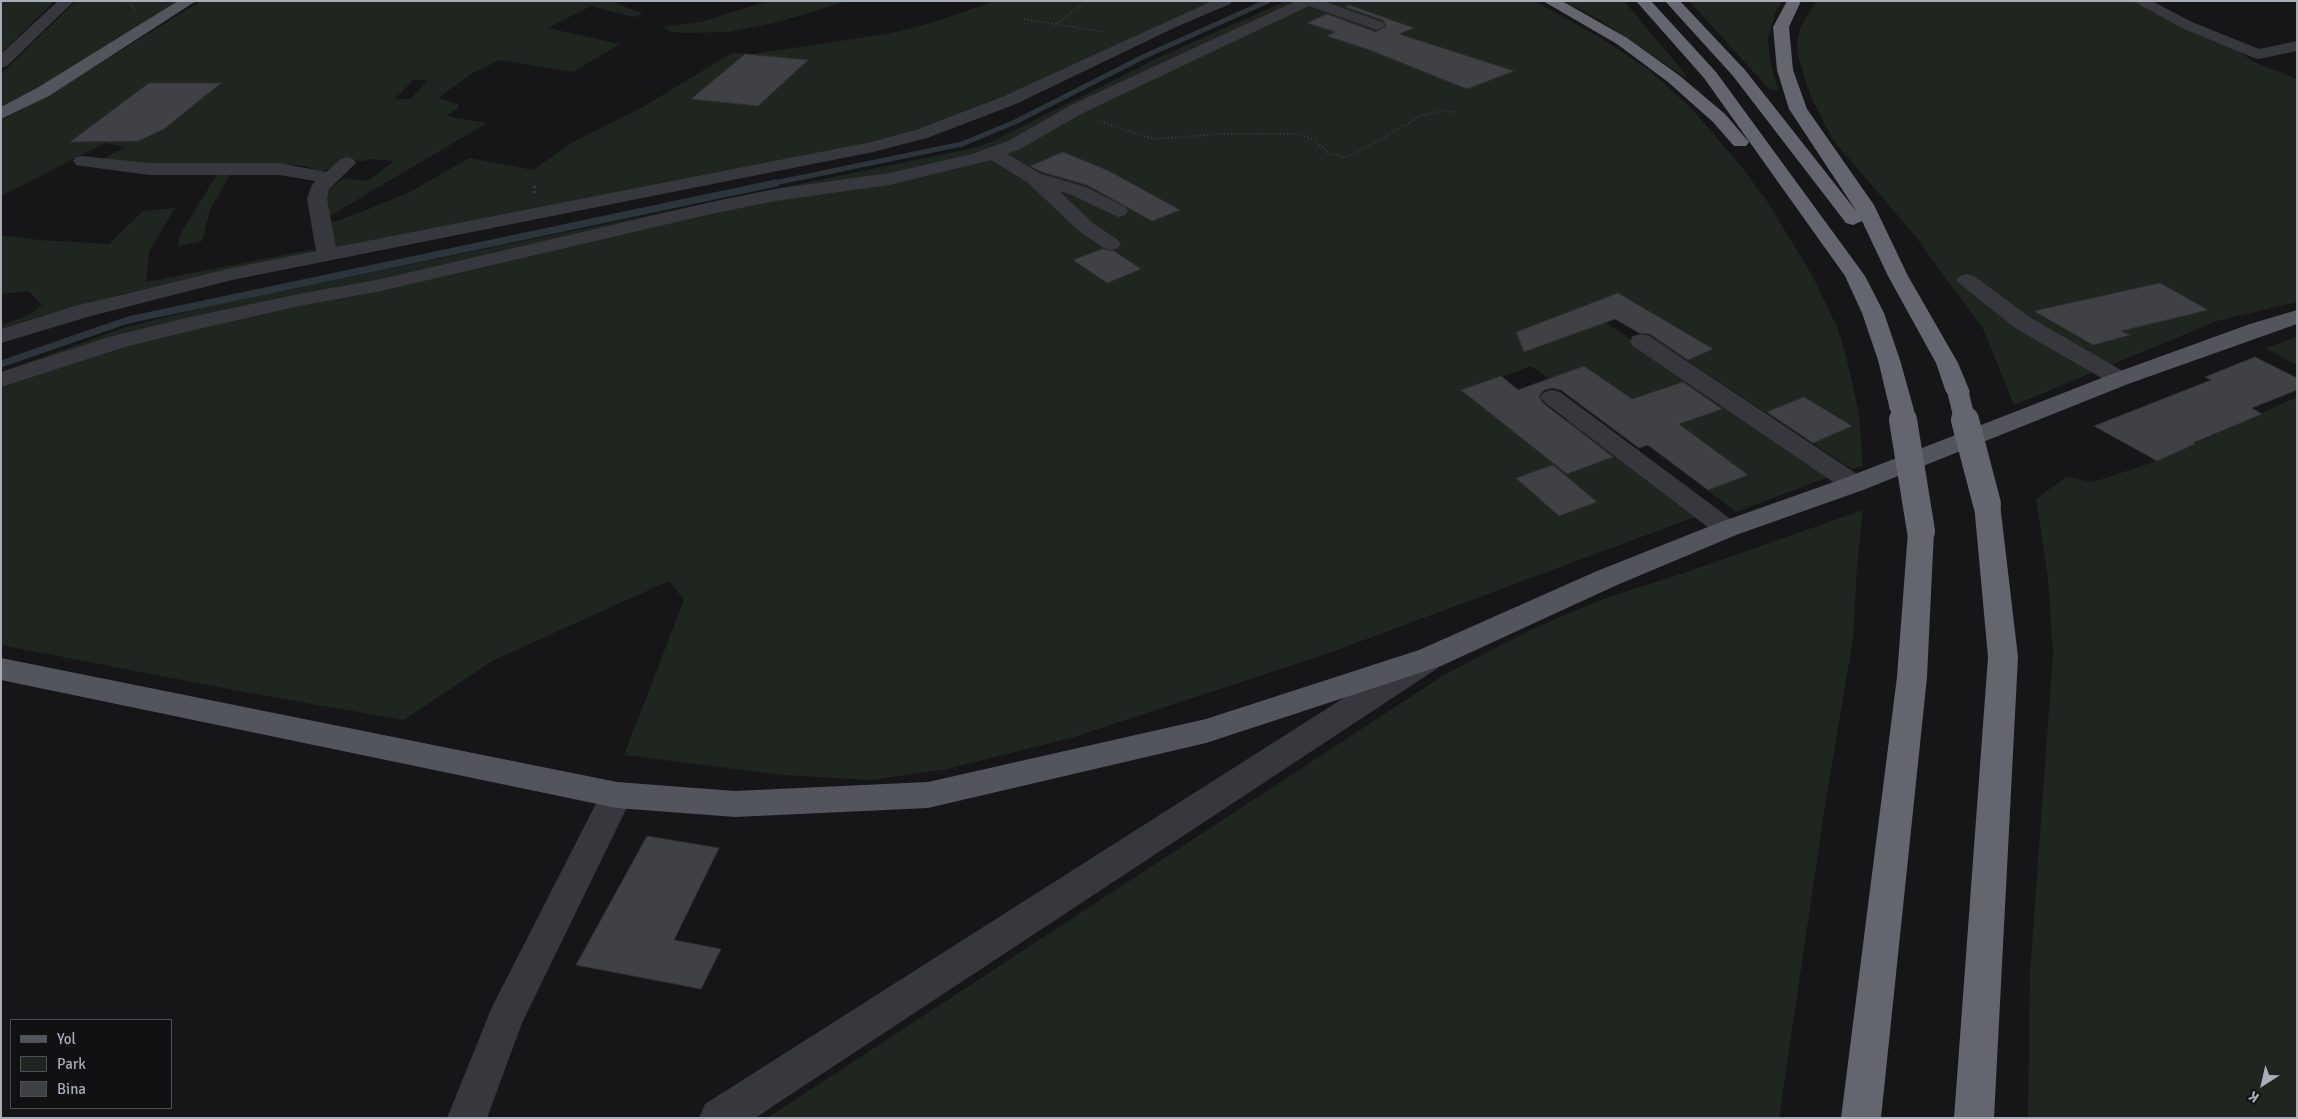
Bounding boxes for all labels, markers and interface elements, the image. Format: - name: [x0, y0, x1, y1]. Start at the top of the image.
- legend: [10, 1019, 172, 1109]
- text: Yol: [57, 1030, 76, 1048]
- text: Park: [57, 1055, 86, 1073]
- north arrow: [2238, 1059, 2288, 1109]
- text: Bina: [57, 1080, 86, 1098]
- text: K: [2246, 1087, 2263, 1106]

